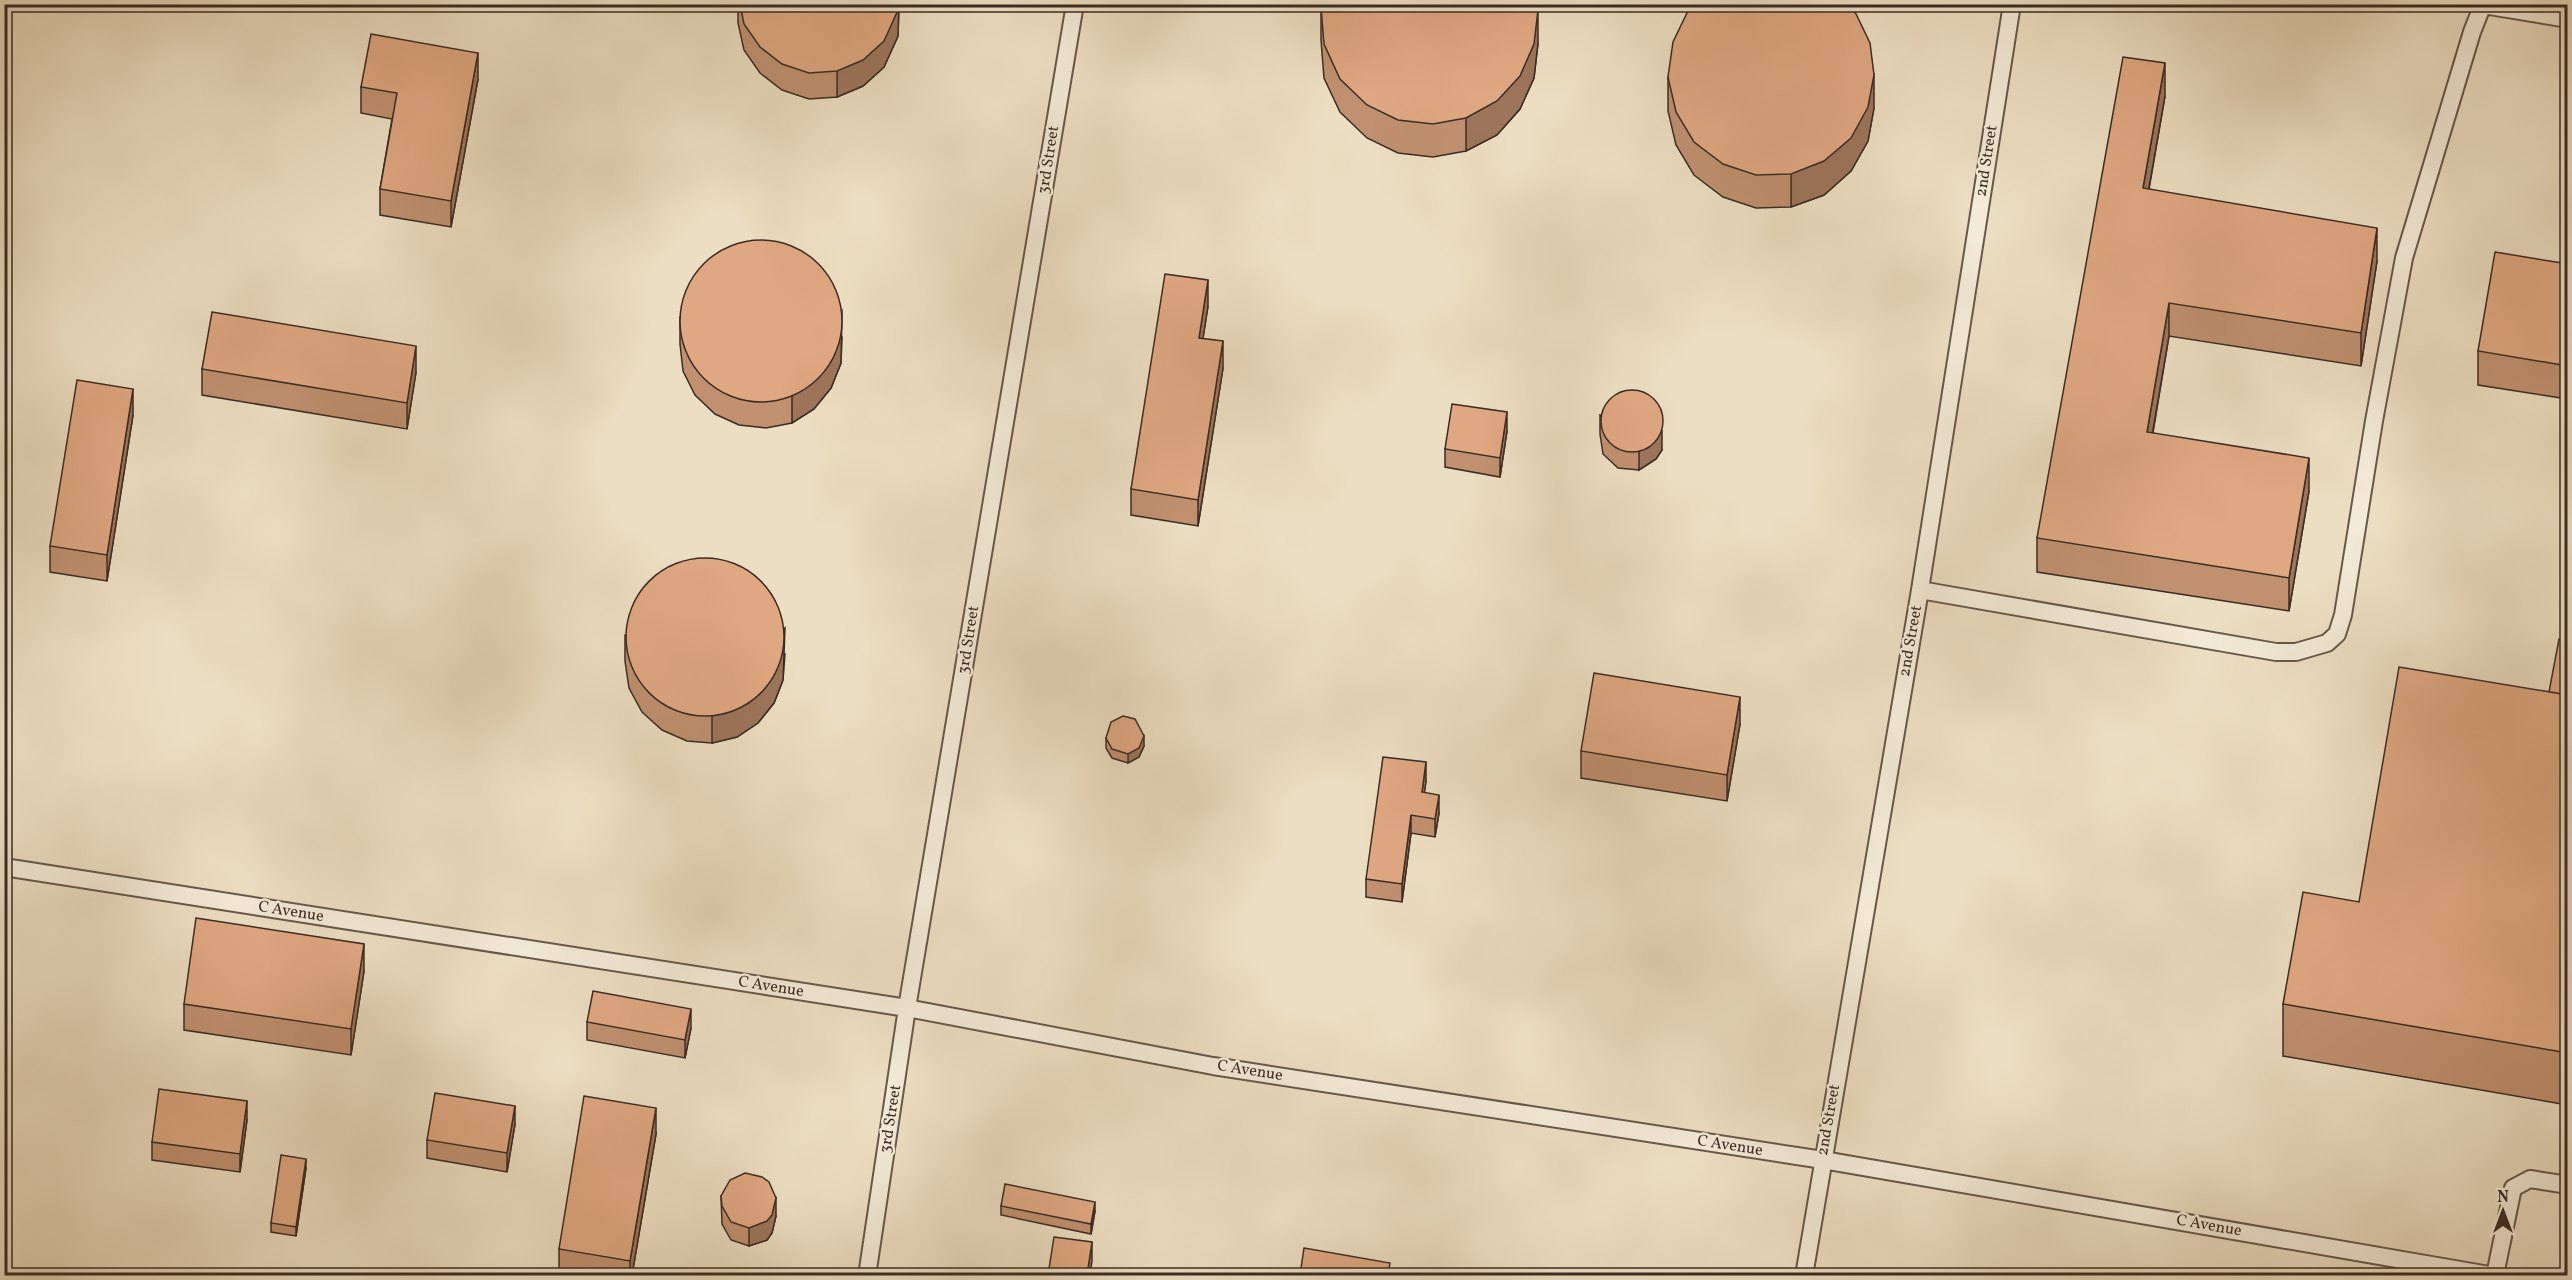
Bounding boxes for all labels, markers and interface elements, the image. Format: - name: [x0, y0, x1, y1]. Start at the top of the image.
- street label: 2nd Street: [1970, 123, 2004, 198]
- street label: 3rd Street: [1033, 124, 1065, 196]
- street label: 2nd Street: [1894, 603, 1928, 679]
- street label: 3rd Street: [953, 604, 985, 676]
- street label: C Avenue: [257, 896, 325, 928]
- street label: C Avenue: [737, 971, 805, 1003]
- street label: C Avenue: [1216, 1055, 1284, 1087]
- street label: 2nd Street: [1812, 1082, 1846, 1158]
- street label: 3rd Street: [875, 1083, 907, 1155]
- street label: C Avenue: [1696, 1130, 1764, 1162]
- north arrow: [2473, 1181, 2533, 1241]
- text: N: [2497, 1187, 2509, 1209]
- street label: C Avenue: [2175, 1209, 2243, 1243]

